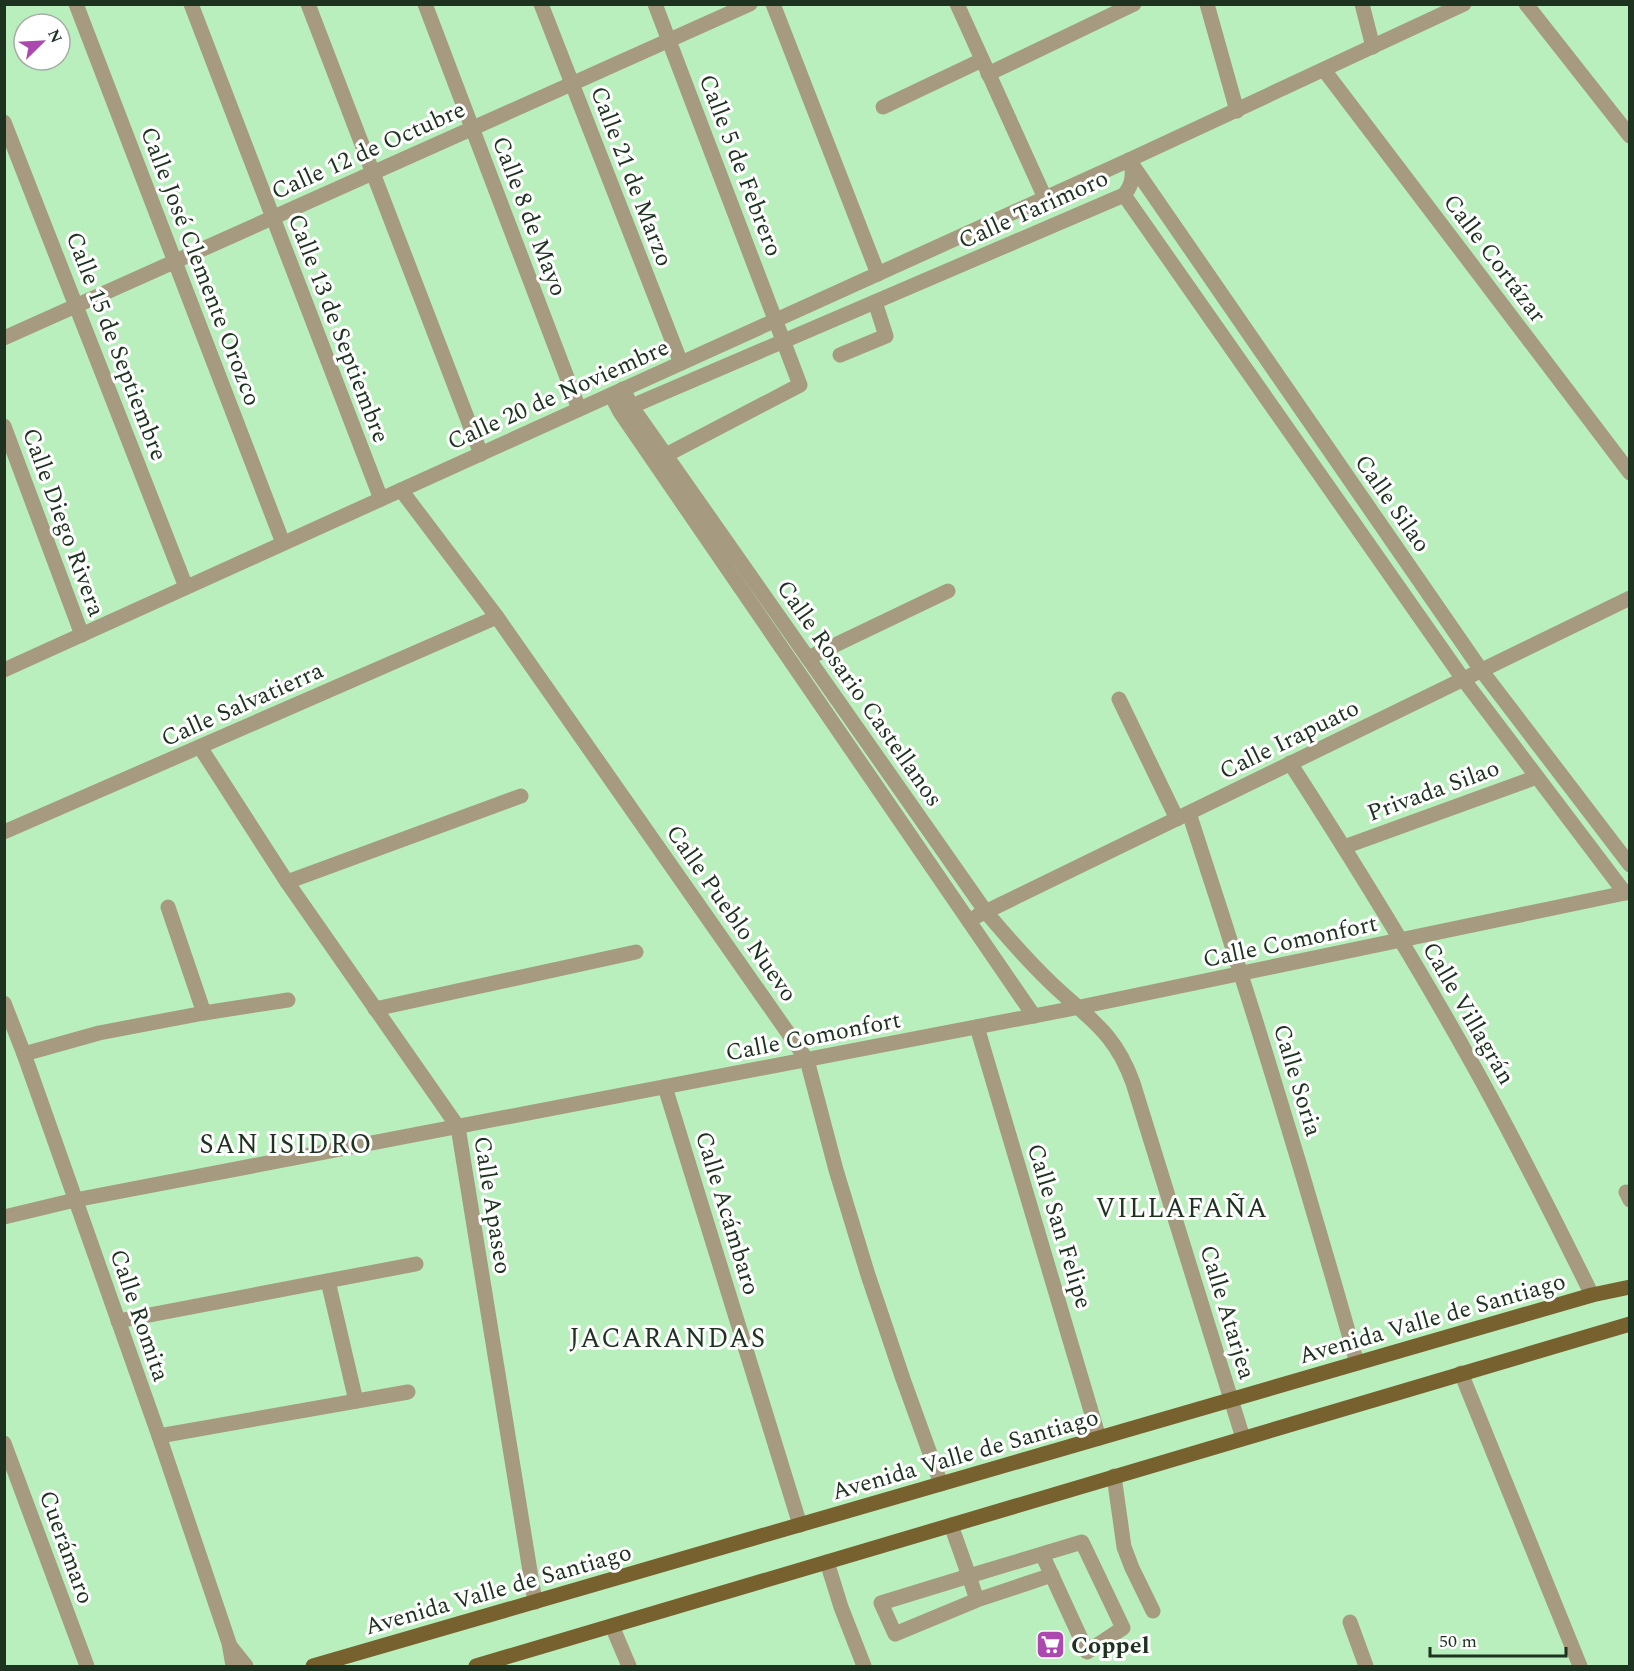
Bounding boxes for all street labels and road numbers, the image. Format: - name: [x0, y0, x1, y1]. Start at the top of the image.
- street label: Calle 5 de Febrero: [689, 69, 791, 262]
- street label: Calle 21 de Marzo: [580, 81, 682, 272]
- street label: Calle 12 de Octubre: [266, 92, 471, 210]
- street label: Calle José Clemente Orozco: [130, 122, 270, 411]
- street label: Calle 8 de Mayo: [482, 131, 576, 302]
- street label: Calle Tarimoro: [953, 161, 1114, 259]
- street label: Calle Cortázar: [1434, 186, 1555, 331]
- street label: Calle 13 de Septiembre: [278, 209, 398, 448]
- street label: Calle 15 de Septiembre: [56, 227, 176, 466]
- street label: Calle 20 de Noviembre: [442, 330, 675, 460]
- street label: Calle Diego Rivera: [12, 423, 114, 622]
- street label: Calle Silao: [1345, 447, 1439, 560]
- street label: Calle Rosario Castellanos: [767, 573, 951, 815]
- street label: Calle Salvatierra: [155, 653, 330, 757]
- street label: Calle Irapuato: [1213, 690, 1366, 789]
- street label: Privada Silao: [1362, 750, 1505, 832]
- street label: Calle Pueblo Nuevo: [656, 818, 806, 1010]
- street label: Calle Comonfort: [1200, 906, 1381, 978]
- street label: Calle Villagrán: [1413, 935, 1524, 1092]
- street label: Calle Comonfort: [722, 1002, 904, 1072]
- street label: Calle Soria: [1263, 1020, 1331, 1141]
- street label: Calle Acámbaro: [685, 1127, 769, 1300]
- street label: Calle Apaseo: [463, 1134, 521, 1277]
- street label: Calle San Felipe: [1017, 1139, 1101, 1313]
- street label: Calle Atarjea: [1190, 1241, 1265, 1384]
- street label: Calle Romita: [100, 1244, 179, 1387]
- street label: Avenida Valle de Santiago: [1295, 1264, 1570, 1374]
- street label: Avenida Valle de Santiago: [828, 1400, 1103, 1510]
- street label: Cuerámaro: [29, 1485, 103, 1609]
- street label: Avenida Valle de Santiago: [361, 1535, 636, 1645]

